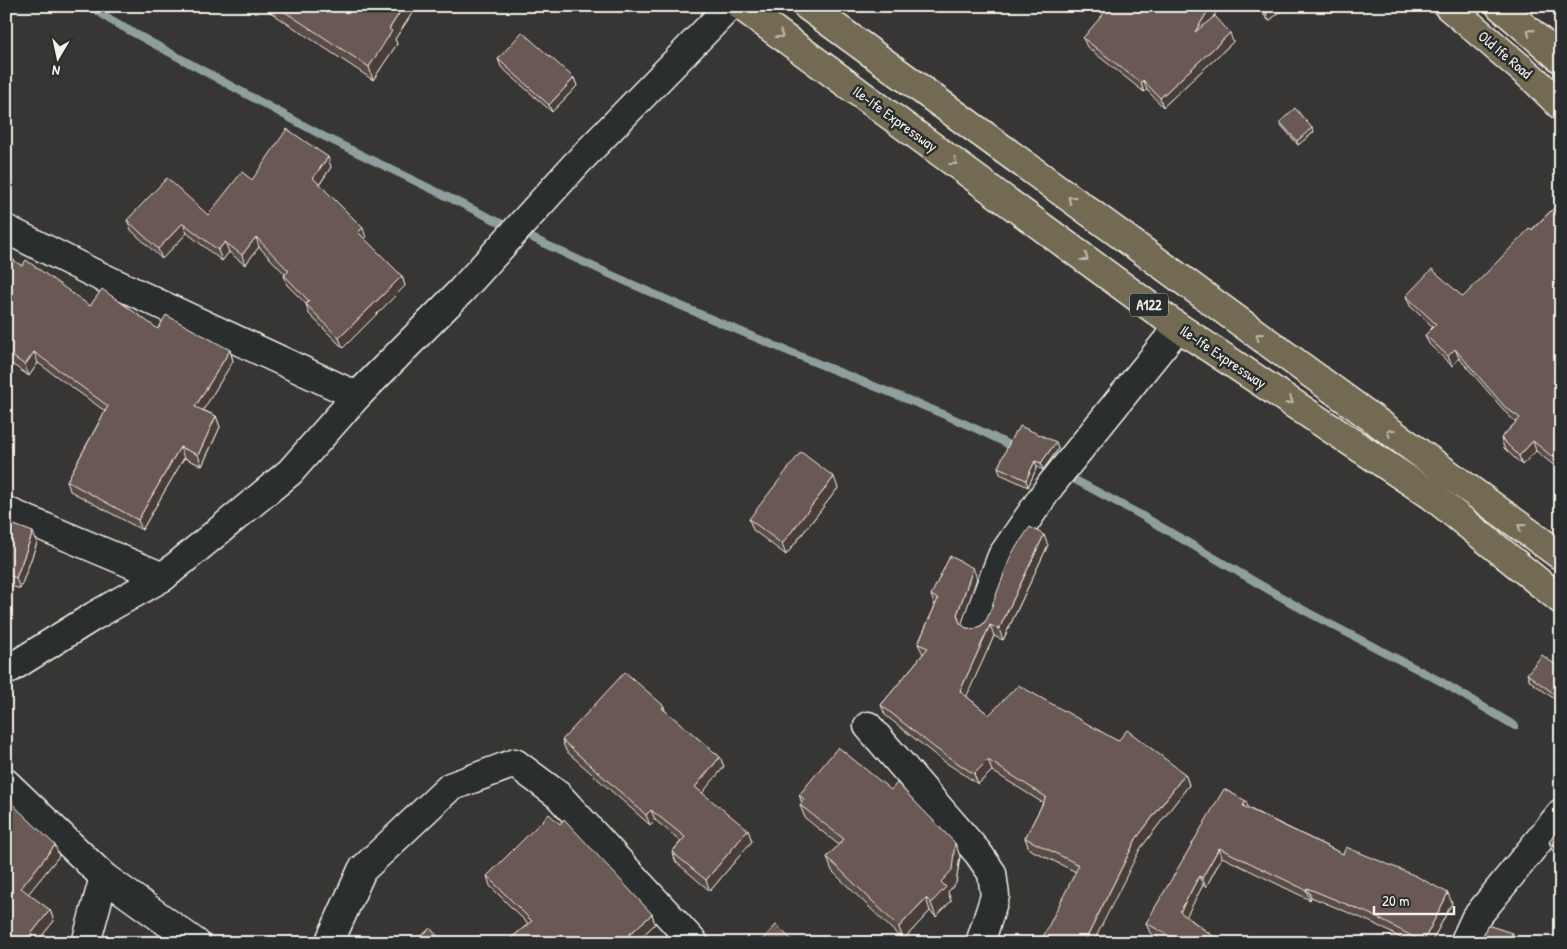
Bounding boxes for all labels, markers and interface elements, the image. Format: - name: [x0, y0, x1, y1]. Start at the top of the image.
- street label: Old Ife Road: [1474, 26, 1537, 84]
- one-way arrow: [774, 29, 784, 38]
- one-way arrow: [1527, 29, 1536, 38]
- north arrow: [32, 32, 82, 82]
- text: N: [50, 61, 61, 81]
- street label: Ile-Ife Expressway: [849, 81, 942, 157]
- one-way arrow: [948, 156, 958, 165]
- one-way arrow: [1067, 196, 1077, 205]
- one-way arrow: [1079, 252, 1089, 261]
- road number: A122: [1130, 294, 1168, 316]
- street label: Ile-Ife Expressway: [1176, 320, 1271, 393]
- one-way arrow: [1255, 333, 1265, 342]
- one-way arrow: [1284, 395, 1294, 404]
- one-way arrow: [1387, 429, 1396, 437]
- one-way arrow: [1517, 524, 1527, 533]
- scale bar: [1374, 884, 1454, 916]
- text: 20 m: [1382, 890, 1409, 911]

